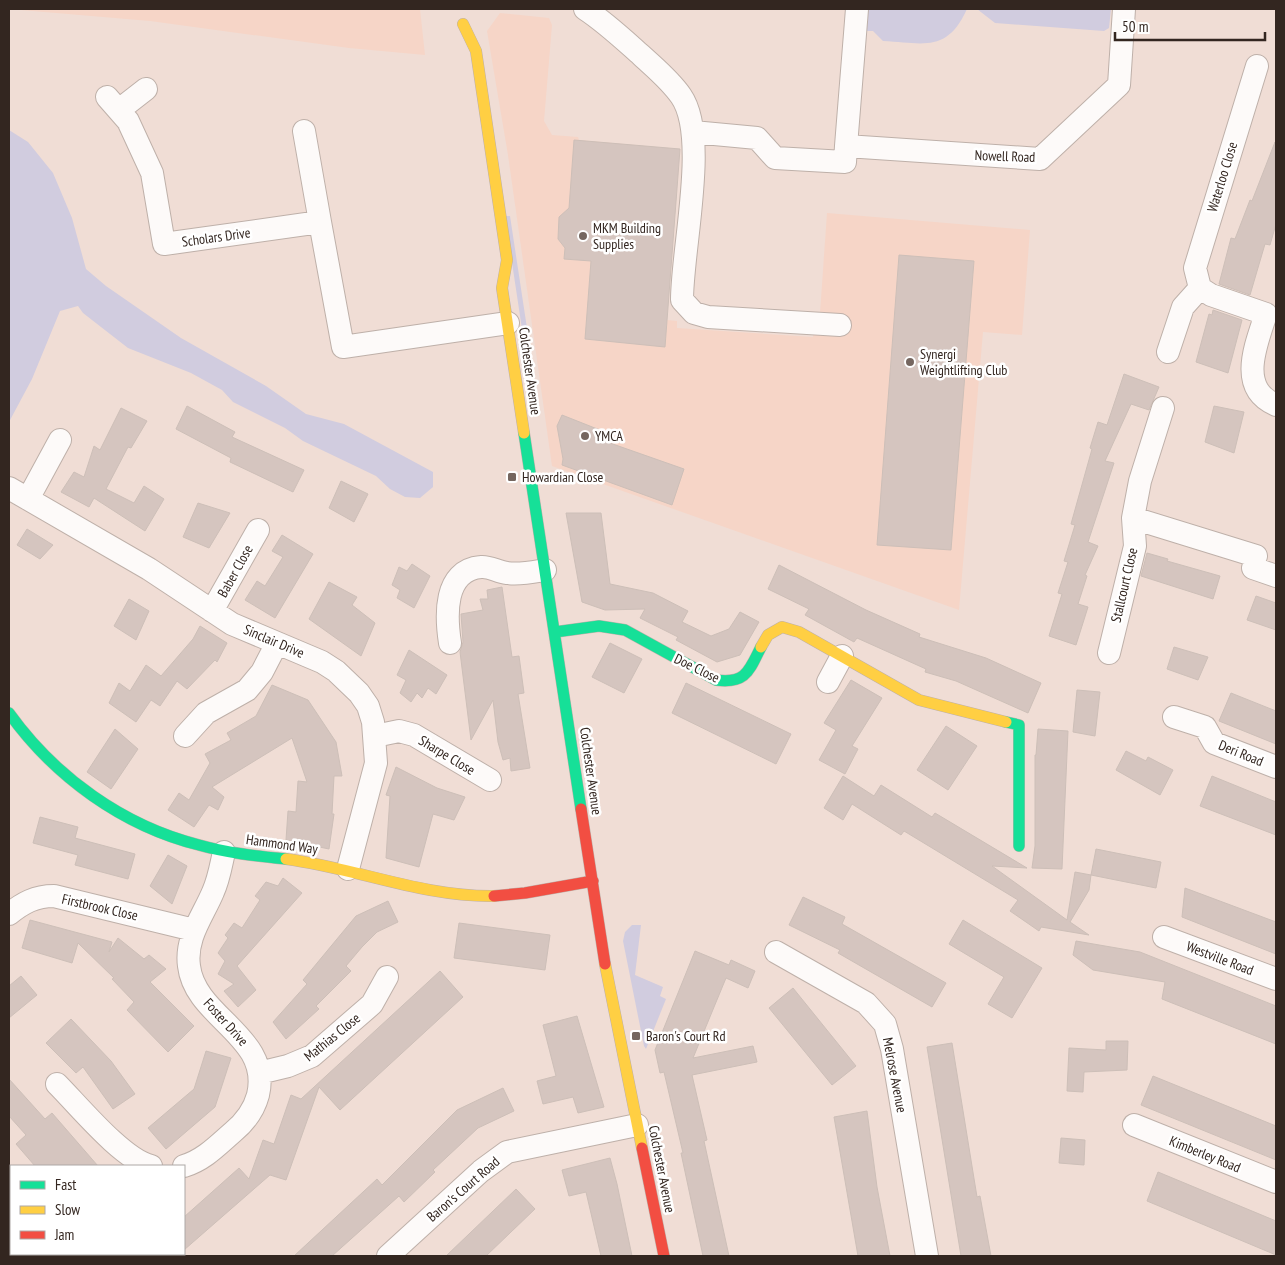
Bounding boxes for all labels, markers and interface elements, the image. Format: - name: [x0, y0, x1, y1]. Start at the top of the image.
- scale bar: [1115, 10, 1265, 42]
- text: 50 m: [1122, 17, 1148, 36]
- street label: Waterloo Close: [1203, 140, 1241, 214]
- street label: Nowell Road: [974, 146, 1036, 166]
- place label: MKM Building Supplies: [593, 219, 661, 253]
- street label: Scholars Drive: [181, 223, 252, 251]
- marker: MKM Building Supplies: [577, 230, 589, 242]
- street label: Colchester Avenue: [515, 326, 545, 416]
- place label: Synergi Weightlifting Club: [920, 345, 1007, 379]
- marker: Synergi Weightlifting Club: [904, 356, 916, 368]
- place label: YMCA: [595, 427, 623, 445]
- marker: YMCA: [579, 430, 591, 442]
- place label: Howardian Close: [522, 468, 603, 486]
- marker: Howardian Close: [506, 471, 518, 483]
- street label: Baber Close: [213, 541, 257, 600]
- street label: Stallcourt Close: [1107, 546, 1141, 624]
- street label: Sinclair Drive: [241, 620, 307, 662]
- street label: Doe Close: [671, 649, 723, 687]
- street label: Colchester Avenue: [576, 726, 606, 816]
- street label: Sharpe Close: [416, 731, 479, 779]
- street label: Deri Road: [1216, 736, 1266, 770]
- street label: Hammond Way: [245, 830, 320, 858]
- street label: Firstbrook Close: [60, 890, 140, 925]
- street label: Westville Road: [1184, 937, 1256, 979]
- street label: Foster Drive: [200, 994, 252, 1050]
- street label: Mathias Close: [300, 1009, 364, 1065]
- place label: Baron's Court Rd: [646, 1027, 726, 1045]
- marker: Baron's Court Rd: [630, 1030, 642, 1042]
- street label: Melrose Avenue: [879, 1036, 911, 1114]
- street label: Colchester Avenue: [645, 1124, 679, 1214]
- street label: Kimberley Road: [1167, 1132, 1243, 1176]
- street label: Baron's Court Road: [423, 1152, 503, 1226]
- legend: [10, 1165, 185, 1255]
- text: Fast: [55, 1175, 76, 1194]
- text: Slow: [55, 1200, 80, 1219]
- text: Jam: [54, 1225, 74, 1244]

